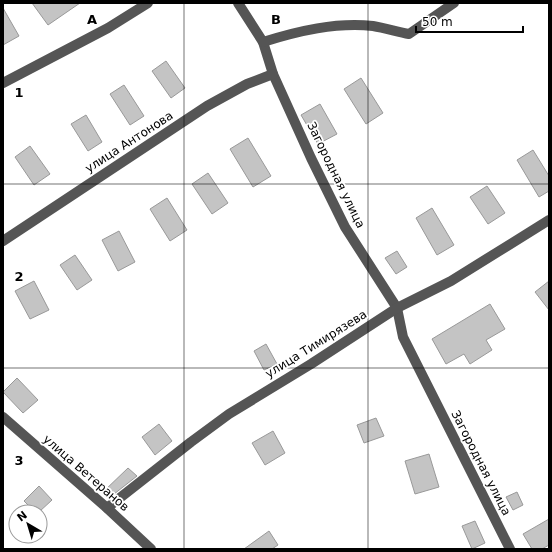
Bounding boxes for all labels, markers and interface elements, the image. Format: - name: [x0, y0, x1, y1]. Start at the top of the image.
- scale bar: [416, 8, 523, 34]
- text: A: [87, 12, 97, 27]
- text: B: [271, 12, 281, 27]
- text: 50 m: [422, 15, 453, 29]
- text: 1: [14, 85, 24, 100]
- street label: улица Антонова: [82, 108, 176, 176]
- street label: Загородная улица: [304, 120, 368, 230]
- text: 2: [14, 269, 24, 284]
- street label: улица Тимирязева: [263, 307, 369, 381]
- street label: Загородная улица: [448, 408, 514, 518]
- street label: улица Ветеранов: [40, 432, 132, 514]
- text: 3: [14, 453, 24, 468]
- north arrow: [8, 504, 48, 544]
- text: N: [15, 509, 30, 524]

